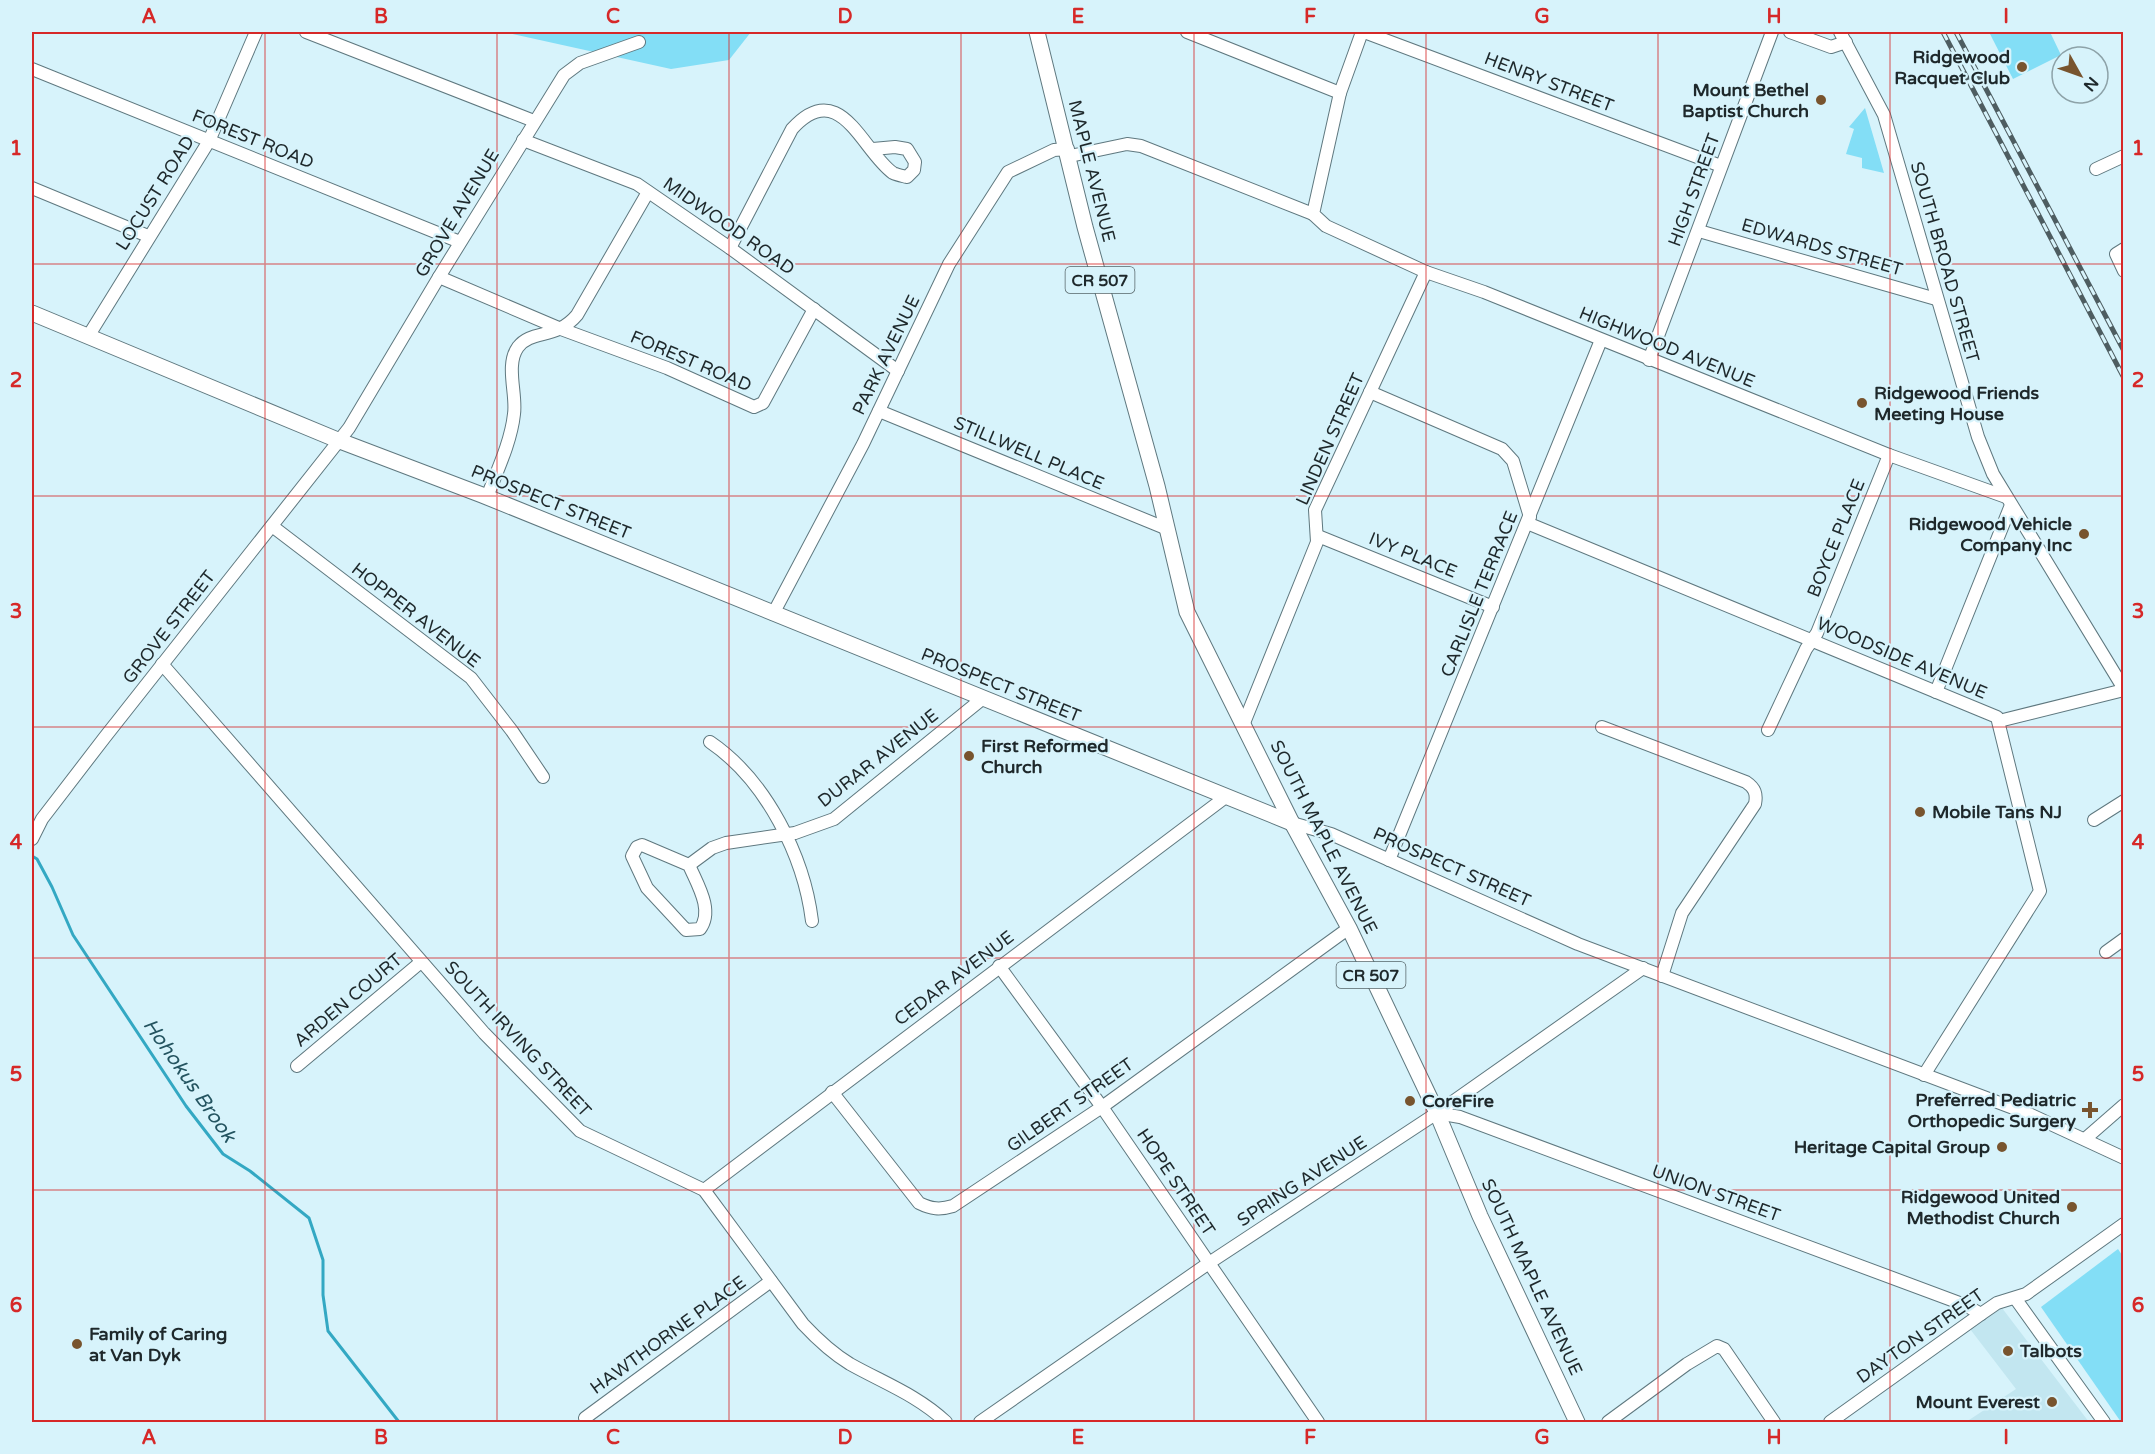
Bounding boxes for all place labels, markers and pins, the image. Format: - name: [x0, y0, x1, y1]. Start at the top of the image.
- place label: Ridgewood Racquet Club: [1894, 46, 2010, 89]
- marker: Ridgewood Racquet Club: [2015, 60, 2029, 74]
- place label: Mount Bethel Baptist Church: [1682, 79, 1809, 122]
- marker: Mount Bethel Baptist Church: [1814, 93, 1828, 107]
- place label: Ridgewood Friends Meeting House: [1874, 382, 2040, 425]
- marker: Ridgewood Friends Meeting House: [1855, 396, 1869, 410]
- place label: Ridgewood Vehicle Company Inc: [1908, 513, 2072, 556]
- marker: Ridgewood Vehicle Company Inc: [2077, 527, 2091, 541]
- place label: First Reformed Church: [981, 735, 1109, 778]
- marker: First Reformed Church: [962, 749, 976, 763]
- place label: Mobile Tans NJ: [1932, 801, 2062, 823]
- marker: Mobile Tans NJ: [1913, 805, 1927, 819]
- place label: Preferred Pediatric Orthopedic Surgery: [1908, 1089, 2076, 1132]
- place label: CoreFire: [1422, 1090, 1494, 1112]
- marker: CoreFire: [1403, 1094, 1417, 1108]
- marker: Preferred Pediatric Orthopedic Surgery: [2081, 1101, 2099, 1119]
- place label: Heritage Capital Group: [1794, 1136, 1990, 1158]
- marker: Heritage Capital Group: [1995, 1140, 2009, 1154]
- place label: Ridgewood United Methodist Church: [1901, 1186, 2060, 1229]
- marker: Ridgewood United Methodist Church: [2065, 1200, 2079, 1214]
- place label: Family of Caring at Van Dyk: [89, 1323, 227, 1366]
- marker: Family of Caring at Van Dyk: [70, 1337, 84, 1351]
- place label: Talbots: [2019, 1340, 2082, 1362]
- marker: Talbots: [2001, 1344, 2015, 1358]
- place label: Mount Everest: [1916, 1391, 2040, 1413]
- marker: Mount Everest: [2045, 1395, 2059, 1409]

